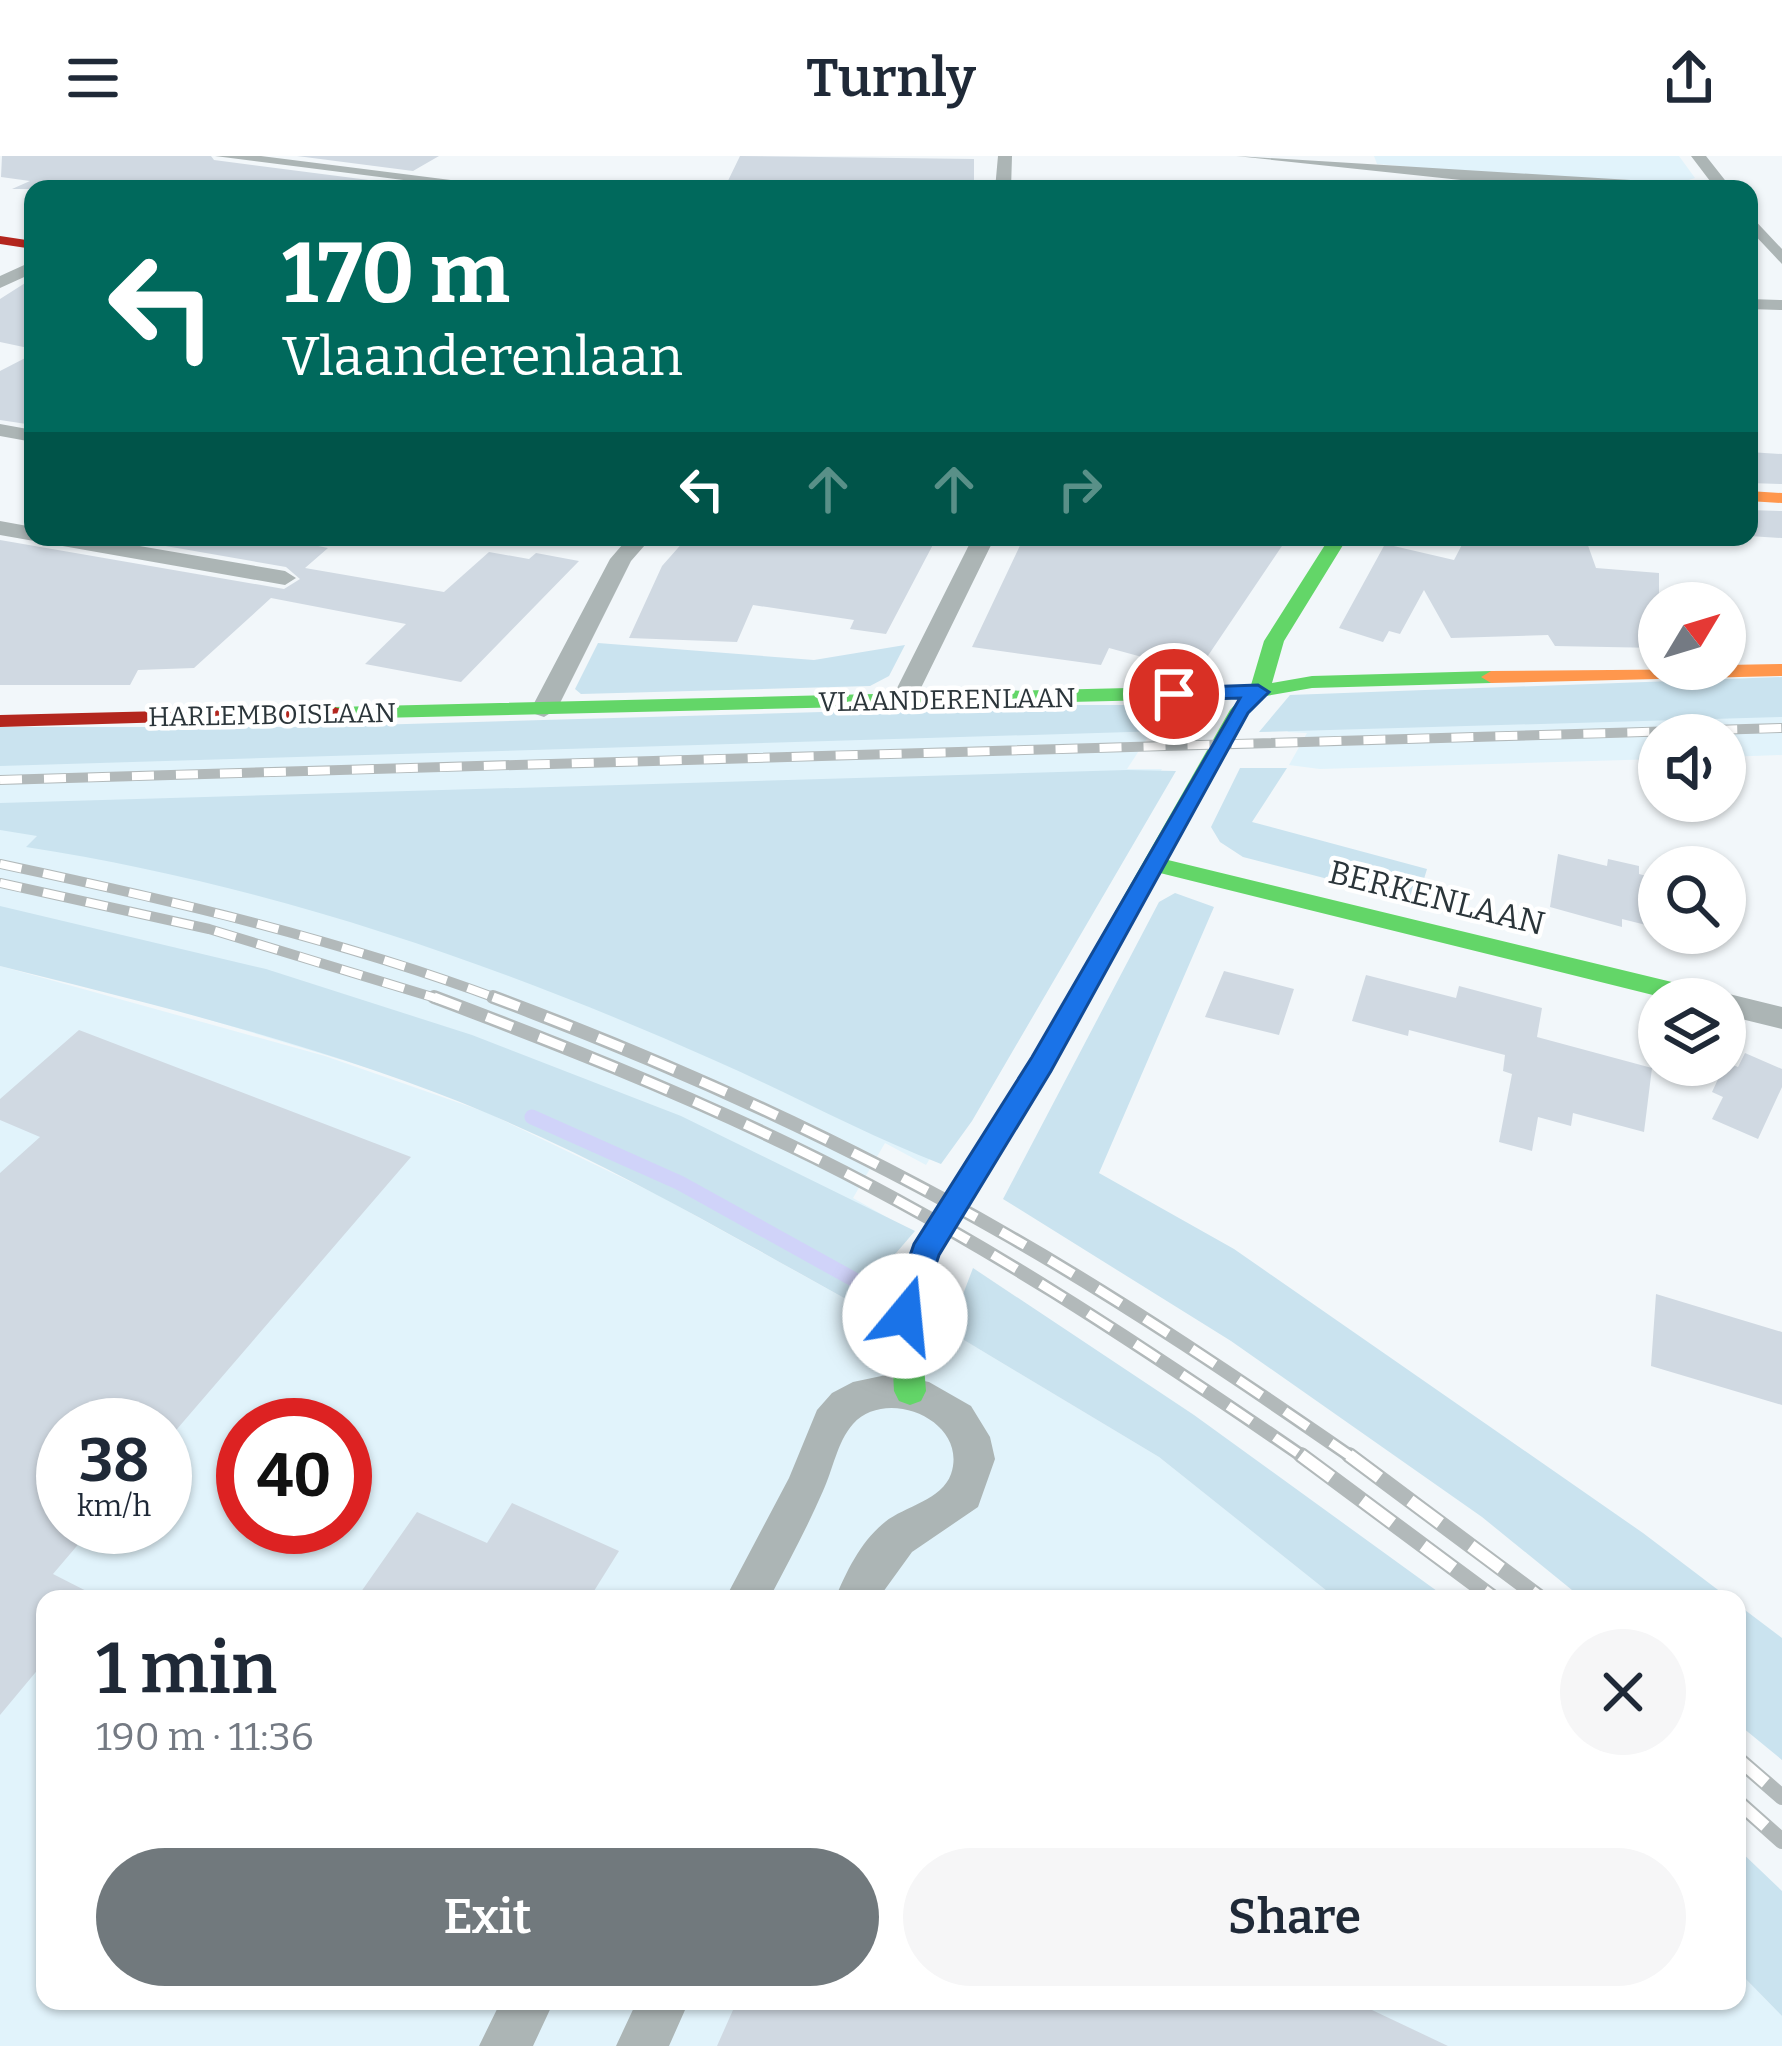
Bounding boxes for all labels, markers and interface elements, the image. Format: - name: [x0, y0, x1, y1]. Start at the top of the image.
- icon: menu: [60, 45, 126, 111]
- icon: share: [1656, 45, 1722, 111]
- text: Turnly: [806, 46, 976, 110]
- text: 170 m: [282, 223, 510, 324]
- icon: left: [84, 228, 240, 384]
- text: Vlaanderenlaan: [282, 325, 683, 389]
- icon: left: [669, 456, 735, 522]
- icon: ahead: [795, 456, 861, 522]
- icon: ahead: [921, 456, 987, 522]
- icon: right: [1047, 456, 1113, 522]
- north arrow: [1638, 582, 1746, 690]
- map controls: [1638, 582, 1746, 1086]
- pin: [1123, 643, 1225, 745]
- icon: arrive: [1141, 661, 1207, 727]
- street label: VLAANDERENLAAN: [818, 682, 1076, 718]
- street label: HARLEMBOISLAAN: [148, 697, 396, 733]
- button: sound: [1638, 714, 1746, 822]
- button: search: [1638, 846, 1746, 954]
- street label: BERKENLAAN: [1325, 852, 1549, 944]
- button: layers: [1638, 978, 1746, 1086]
- position arrow: [842, 1253, 968, 1379]
- speed limit sign: 40: [216, 1398, 372, 1554]
- text: 38: [79, 1425, 149, 1497]
- text: km/h: [77, 1488, 151, 1524]
- text: 1 min: [96, 1626, 277, 1712]
- button: close: [1560, 1629, 1686, 1755]
- text: 190 m · 11:36: [96, 1714, 314, 1760]
- button: Exit: [96, 1848, 879, 1986]
- button: Share: [903, 1848, 1686, 1986]

